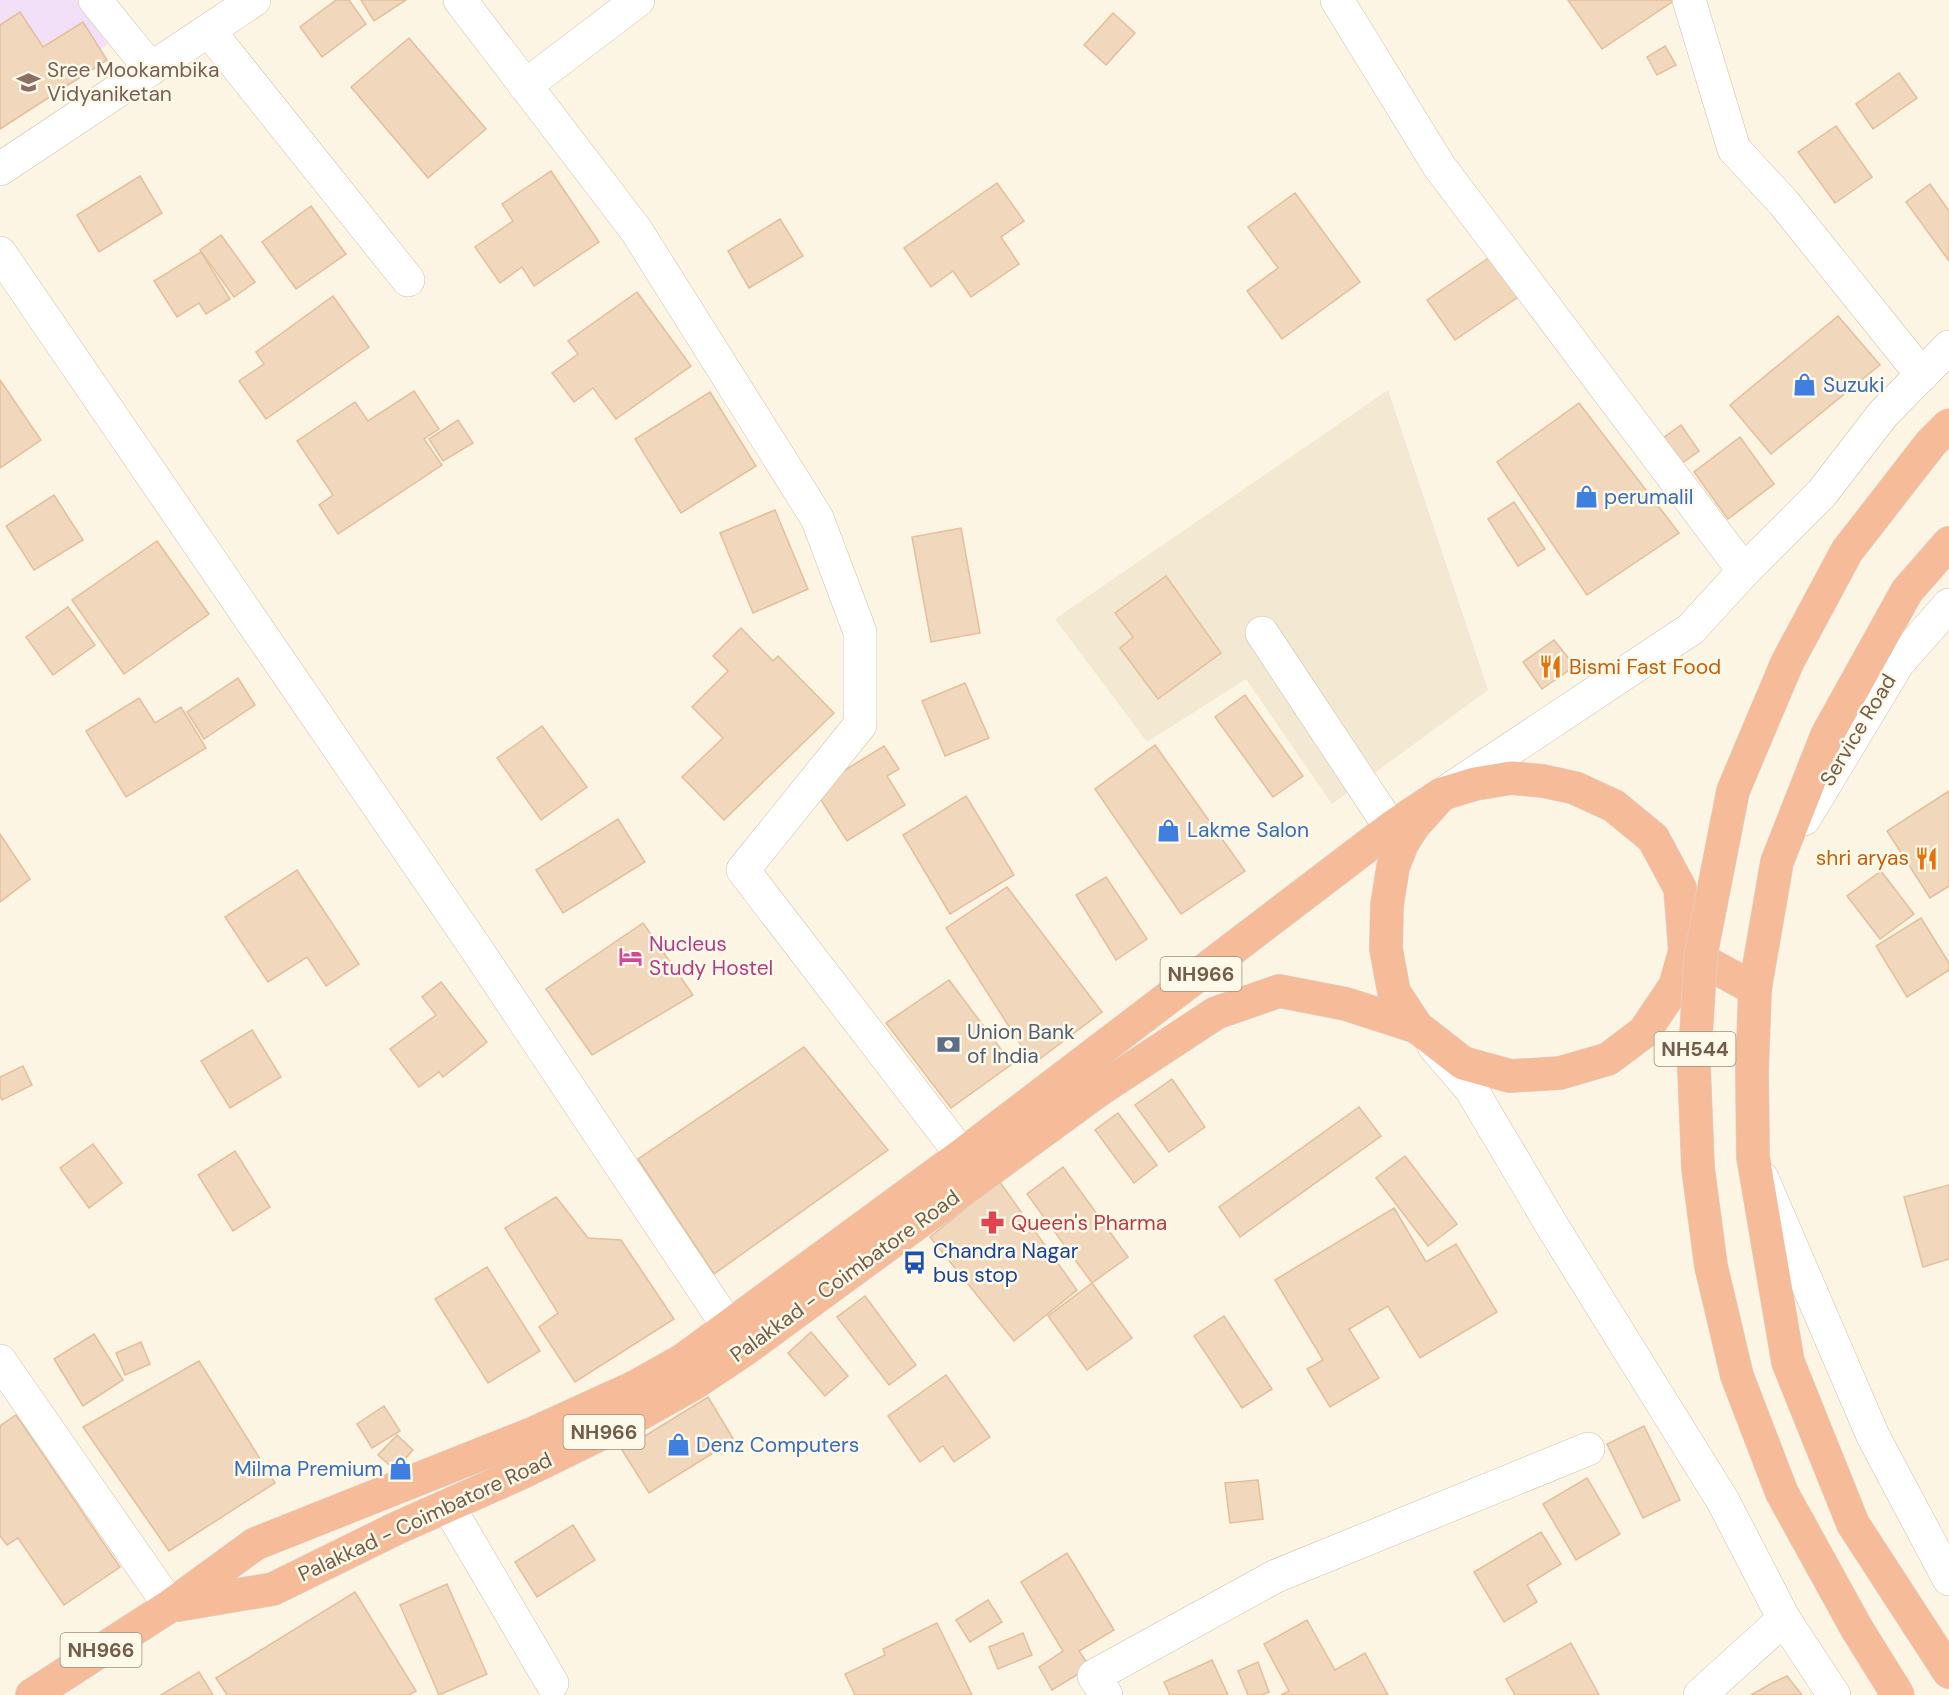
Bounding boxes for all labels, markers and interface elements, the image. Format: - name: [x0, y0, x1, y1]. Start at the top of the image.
- place label: Sree Mookambika Vidyaniketan: [47, 56, 219, 108]
- school or university icon: Sree Mookambika Vidyaniketan: [16, 69, 42, 95]
- place label: Suzuki: [1823, 371, 1885, 399]
- shop icon: Suzuki: [1792, 372, 1818, 398]
- place label: perumalil: [1604, 483, 1693, 511]
- shop icon: perumalil: [1573, 484, 1599, 510]
- place label: Bismi Fast Food: [1569, 653, 1721, 681]
- restaurant icon: Bismi Fast Food: [1538, 654, 1564, 680]
- street label: Service Road: [1813, 669, 1903, 791]
- place label: Lakme Salon: [1187, 816, 1309, 844]
- shop icon: Lakme Salon: [1156, 817, 1182, 843]
- place label: shri aryas: [1816, 844, 1909, 872]
- restaurant icon: shri aryas: [1914, 845, 1940, 871]
- place label: Nucleus Study Hostel: [649, 930, 773, 982]
- hotel icon: Nucleus Study Hostel: [618, 943, 644, 969]
- road number: NH966: [1160, 957, 1242, 991]
- place label: Union Bank of India: [967, 1018, 1075, 1070]
- bank icon: Union Bank of India: [936, 1031, 962, 1057]
- road number: NH544: [1654, 1032, 1736, 1066]
- street label: Palakkad - Coimbatore Road: [725, 1183, 965, 1369]
- place label: Queen's Pharma: [1011, 1209, 1167, 1237]
- pharmacy icon: Queen's Pharma: [980, 1210, 1006, 1236]
- place label: Chandra Nagar bus stop: [933, 1237, 1079, 1289]
- bus stop icon: Chandra Nagar bus stop: [902, 1250, 928, 1276]
- road number: NH966: [564, 1415, 644, 1449]
- place label: Denz Computers: [696, 1431, 859, 1459]
- shop icon: Denz Computers: [665, 1432, 691, 1458]
- street label: Palakkad - Coimbatore Road: [293, 1446, 557, 1588]
- place label: Milma Premium: [234, 1455, 383, 1483]
- shop icon: Milma Premium: [388, 1456, 414, 1482]
- road number: NH966: [60, 1633, 142, 1667]

